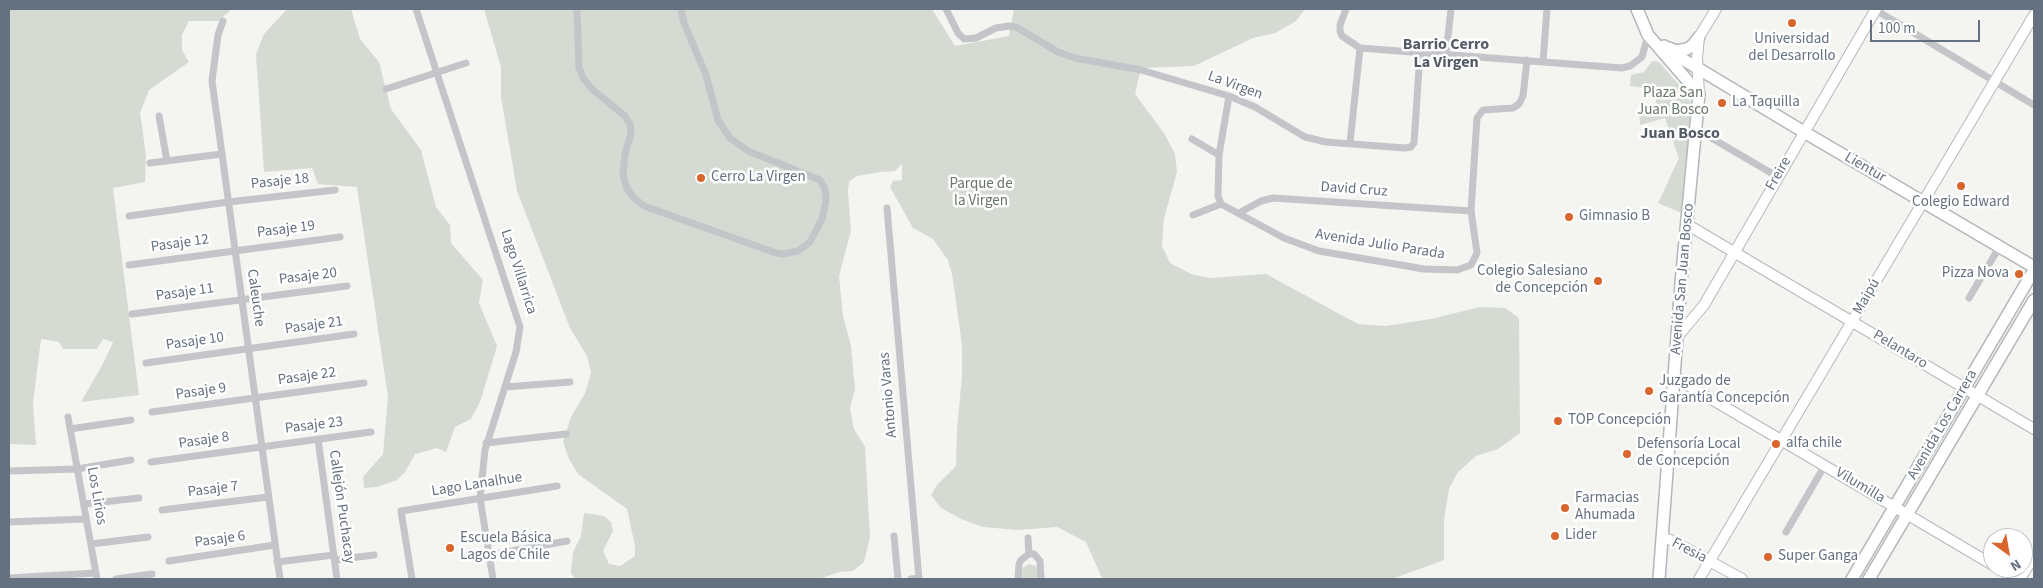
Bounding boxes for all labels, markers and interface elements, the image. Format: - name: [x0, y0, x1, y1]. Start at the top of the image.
- scale bar: [1873, 10, 1983, 42]
- marker: Universidad del Desarrollo: [1786, 17, 1798, 29]
- text: 100 m: [1878, 18, 1916, 39]
- place label: Universidad del Desarrollo: [1748, 31, 1836, 66]
- district label: Barrio Cerro La Virgen: [1403, 35, 1489, 73]
- street label: La Virgen: [1205, 68, 1265, 104]
- park label: Plaza San Juan Bosco: [1637, 85, 1709, 120]
- place label: La Taquilla: [1732, 94, 1800, 112]
- marker: La Taquilla: [1716, 97, 1728, 109]
- district label: Juan Bosco: [1640, 124, 1720, 144]
- street label: Lientur: [1841, 149, 1889, 187]
- street label: Freire: [1762, 154, 1796, 194]
- place label: Cerro La Virgen: [711, 169, 806, 187]
- street label: Pasaje 18: [250, 170, 310, 194]
- marker: Cerro La Virgen: [695, 172, 707, 184]
- park label: Parque de la Virgen: [949, 176, 1013, 211]
- street label: David Cruz: [1320, 179, 1388, 201]
- marker: Colegio Edward: [1955, 180, 1967, 192]
- place label: Colegio Edward: [1912, 194, 2010, 212]
- street label: Avenida San Juan Bosco: [1667, 203, 1699, 355]
- place label: Gimnasio B: [1579, 208, 1650, 226]
- marker: Gimnasio B: [1563, 211, 1575, 223]
- street label: Pasaje 19: [256, 218, 316, 242]
- street label: Avenida Julio Parada: [1314, 226, 1446, 264]
- street label: Lago Villarrica: [496, 227, 540, 317]
- street label: Pasaje 12: [150, 231, 210, 257]
- place label: Colegio Salesiano de Concepción: [1477, 263, 1588, 298]
- street label: Pasaje 20: [278, 265, 338, 289]
- place label: Pizza Nova: [1942, 265, 2009, 283]
- street label: Caleuche: [242, 268, 268, 328]
- marker: Pizza Nova: [2013, 268, 2025, 280]
- marker: Colegio Salesiano de Concepción: [1592, 275, 1604, 287]
- street label: Maipú: [1850, 276, 1884, 318]
- street label: Pasaje 11: [155, 280, 215, 306]
- street label: Pasaje 21: [284, 313, 344, 339]
- street label: Pelantaro: [1869, 327, 1931, 373]
- street label: Pasaje 10: [165, 329, 225, 355]
- street label: Antonio Varas: [876, 351, 902, 439]
- street label: Pasaje 22: [277, 364, 337, 390]
- street label: Avenida Los Carrera: [1904, 367, 1982, 483]
- place label: Juzgado de Garantía Concepción: [1659, 373, 1790, 408]
- street label: Pasaje 9: [175, 380, 227, 404]
- marker: Juzgado de Garantía Concepción: [1643, 385, 1655, 397]
- place label: TOP Concepción: [1568, 412, 1671, 430]
- street label: Pasaje 23: [284, 414, 344, 438]
- marker: TOP Concepción: [1552, 415, 1564, 427]
- street label: Pasaje 8: [178, 429, 230, 453]
- place label: alfa chile: [1786, 435, 1842, 453]
- place label: Defensoría Local de Concepción: [1637, 436, 1741, 471]
- marker: alfa chile: [1770, 438, 1782, 450]
- marker: Defensoría Local de Concepción: [1621, 448, 1633, 460]
- street label: Callejón Puchacay: [324, 449, 358, 565]
- street label: Vilumilla: [1832, 464, 1888, 508]
- street label: Los Lirios: [82, 466, 110, 526]
- street label: Lago Lanalhue: [430, 469, 524, 501]
- street label: Pasaje 7: [187, 478, 239, 502]
- place label: Farmacias Ahumada: [1575, 490, 1639, 525]
- marker: Farmacias Ahumada: [1559, 502, 1571, 514]
- place label: Lider: [1565, 527, 1597, 545]
- street label: Pasaje 6: [194, 528, 246, 552]
- north arrow: [1983, 528, 2033, 578]
- place label: Escuela Básica Lagos de Chile: [460, 530, 552, 565]
- marker: Lider: [1549, 530, 1561, 542]
- street label: Fresia: [1668, 534, 1710, 568]
- marker: Escuela Básica Lagos de Chile: [444, 542, 456, 554]
- place label: Super Ganga: [1778, 548, 1858, 566]
- marker: Super Ganga: [1762, 551, 1774, 563]
- text: N: [2006, 554, 2025, 576]

